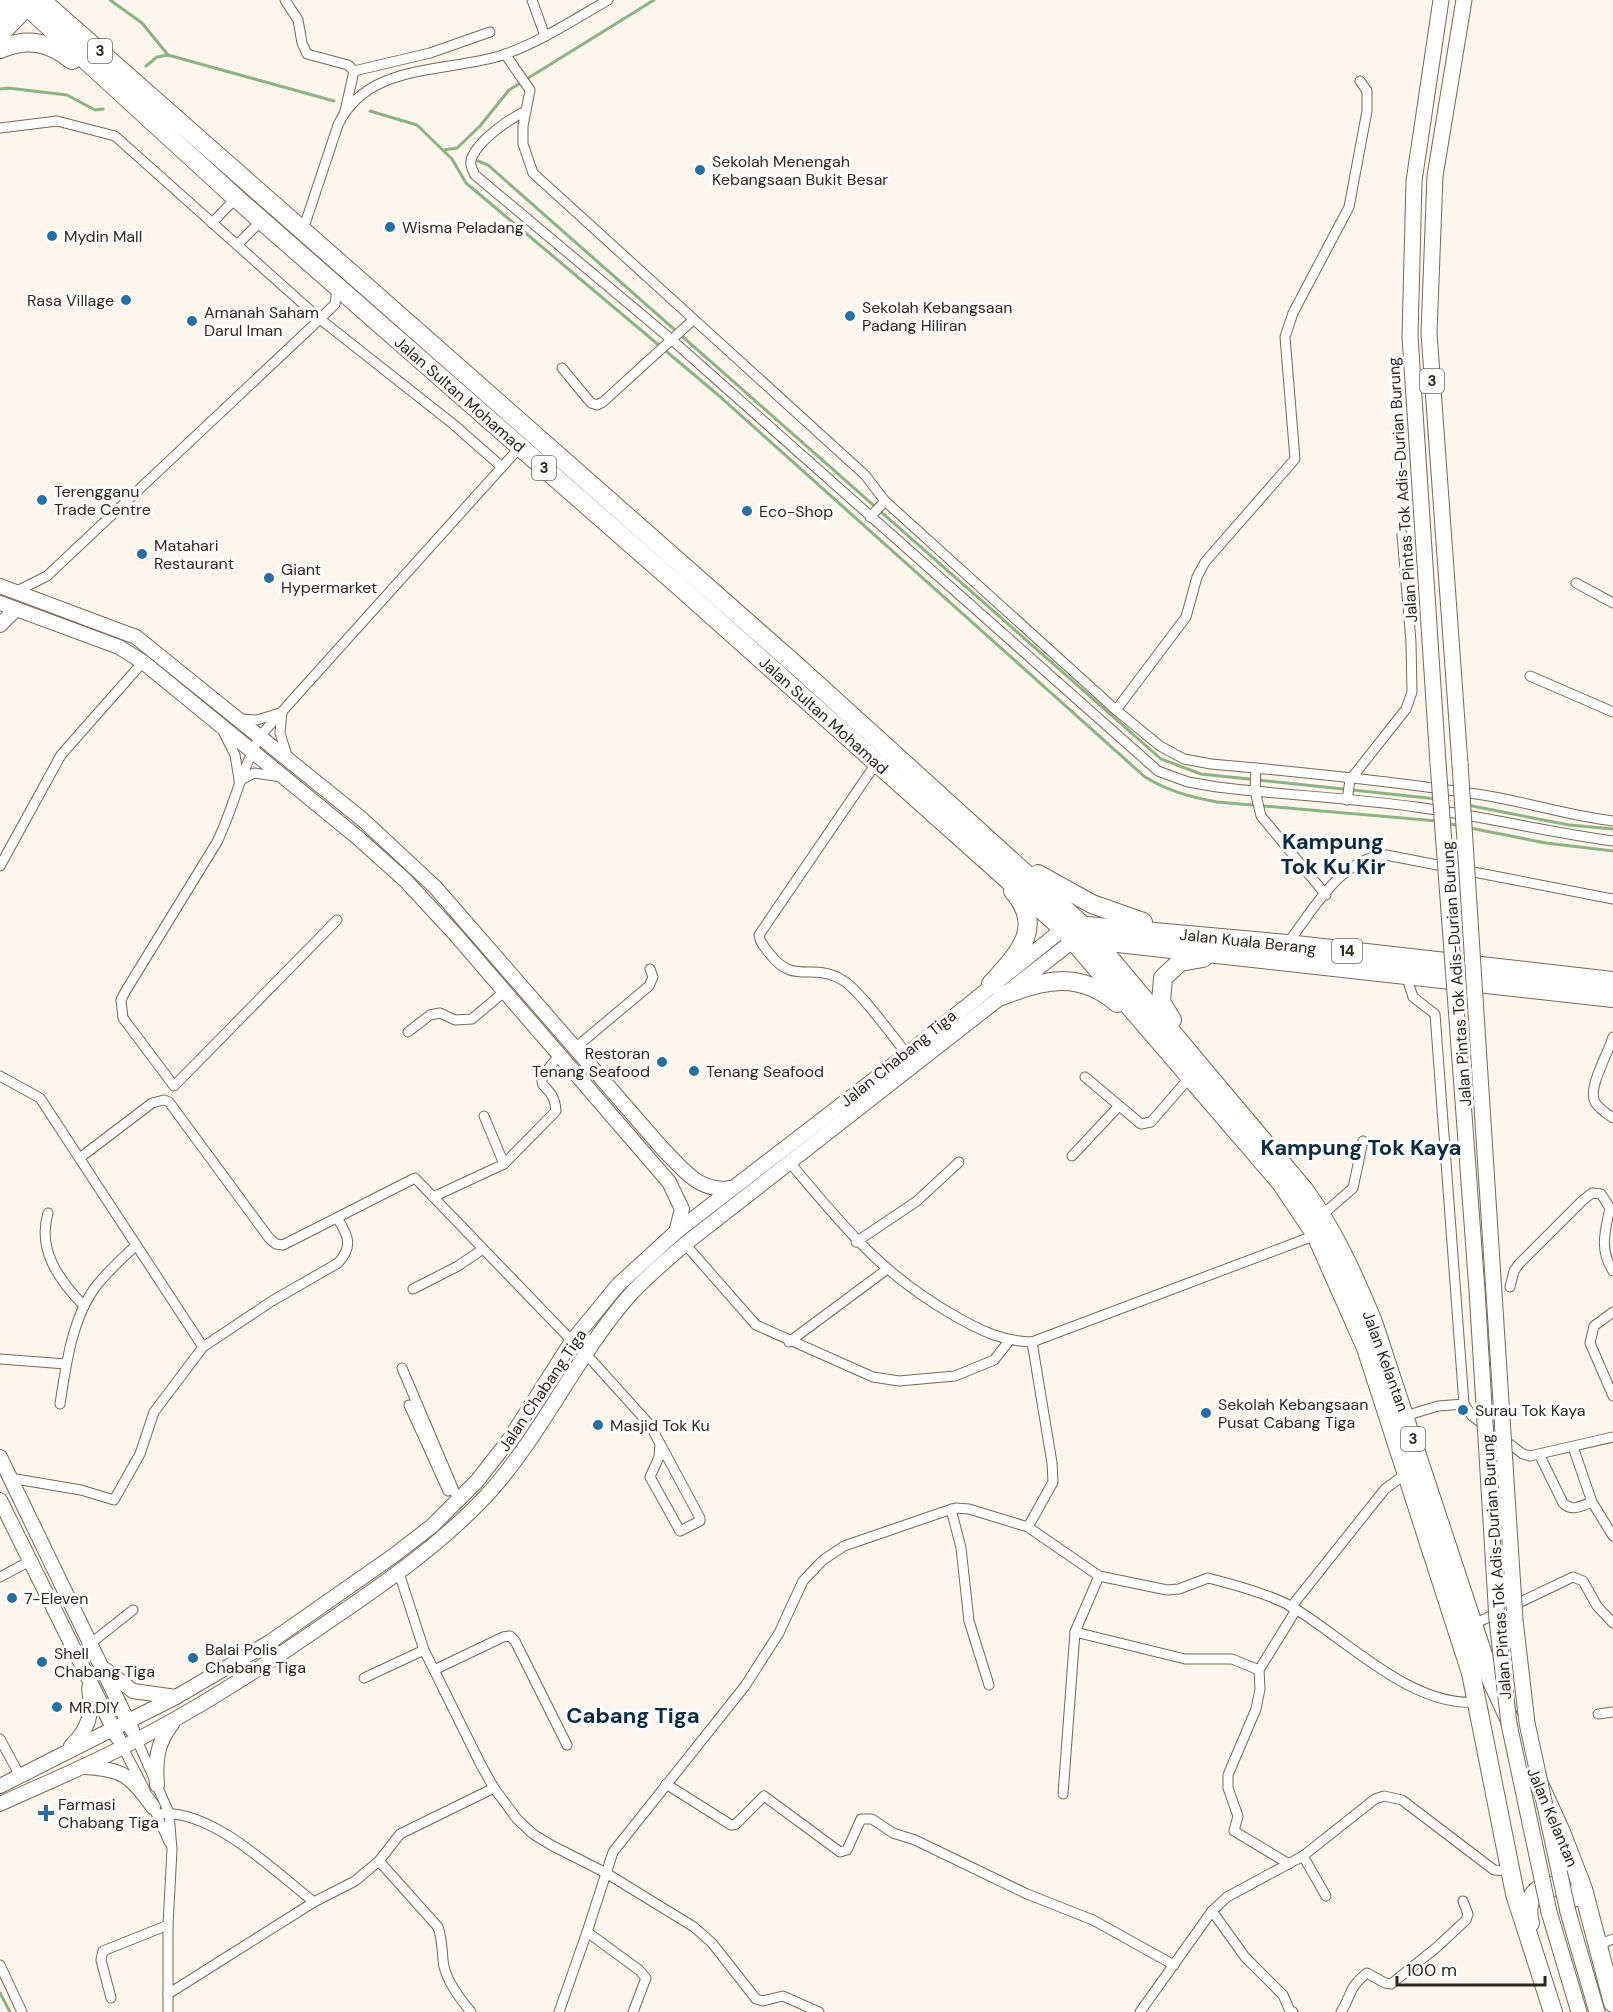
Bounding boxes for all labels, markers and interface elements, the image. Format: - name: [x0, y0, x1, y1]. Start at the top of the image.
- road number: 3: [88, 39, 112, 63]
- place label: Sekolah Menengah Kebangsaan Bukit Besar: [712, 151, 888, 190]
- marker: Sekolah Menengah Kebangsaan Bukit Besar: [693, 163, 707, 177]
- place label: Wisma Peladang: [402, 217, 524, 238]
- marker: Wisma Peladang: [383, 220, 397, 234]
- place label: Mydin Mall: [64, 226, 142, 247]
- marker: Mydin Mall: [45, 229, 59, 243]
- place label: Rasa Village: [27, 290, 114, 311]
- marker: Rasa Village: [119, 293, 133, 307]
- place label: Sekolah Kebangsaan Padang Hiliran: [862, 297, 1012, 336]
- place label: Amanah Saham Darul Iman: [204, 302, 319, 341]
- marker: Sekolah Kebangsaan Padang Hiliran: [843, 309, 857, 323]
- marker: Amanah Saham Darul Iman: [185, 314, 199, 328]
- street label: Jalan Sultan Mohamad: [390, 332, 529, 457]
- street label: Jalan Pintas Tok Adis-Durian Burung: [1383, 356, 1422, 623]
- road number: 3: [1420, 369, 1444, 393]
- road number: 3: [532, 456, 556, 480]
- place label: Terengganu Trade Centre: [54, 481, 151, 520]
- marker: Terengganu Trade Centre: [35, 493, 49, 507]
- place label: Eco-Shop: [759, 501, 833, 522]
- marker: Eco-Shop: [740, 504, 754, 518]
- place label: Matahari Restaurant: [154, 535, 234, 574]
- marker: Matahari Restaurant: [135, 547, 149, 561]
- place label: Giant Hypermarket: [281, 559, 377, 598]
- marker: Giant Hypermarket: [262, 571, 276, 585]
- street label: Jalan Sultan Mohamad: [755, 652, 893, 779]
- district label: Kampung Tok Ku Kir: [1281, 827, 1385, 881]
- street label: Jalan Pintas Tok Adis-Durian Burung: [1437, 840, 1476, 1107]
- street label: Jalan Kuala Berang: [1179, 924, 1317, 959]
- road number: 14: [1332, 939, 1362, 963]
- street label: Jalan Chabang Tiga: [836, 1005, 961, 1112]
- place label: Restoran Tenang Seafood: [532, 1043, 650, 1082]
- marker: Restoran Tenang Seafood: [655, 1055, 669, 1069]
- place label: Tenang Seafood: [706, 1061, 824, 1082]
- marker: Tenang Seafood: [687, 1064, 701, 1078]
- district label: Kampung Tok Kaya: [1261, 1133, 1461, 1162]
- street label: Jalan Kelantan: [1358, 1308, 1414, 1415]
- street label: Jalan Chabang Tiga: [494, 1325, 591, 1456]
- place label: Sekolah Kebangsaan Pusat Cabang Tiga: [1218, 1394, 1368, 1433]
- place label: Surau Tok Kaya: [1475, 1400, 1585, 1421]
- marker: Surau Tok Kaya: [1456, 1403, 1470, 1417]
- marker: Sekolah Kebangsaan Pusat Cabang Tiga: [1199, 1406, 1213, 1420]
- place label: Masjid Tok Ku: [610, 1415, 710, 1436]
- marker: Masjid Tok Ku: [591, 1418, 605, 1432]
- road number: 3: [1401, 1427, 1425, 1451]
- street label: Jalan Pintas Tok Adis-Durian Burung: [1477, 1433, 1516, 1700]
- place label: 7-Eleven: [24, 1588, 88, 1609]
- marker: 7-Eleven: [5, 1591, 19, 1605]
- place label: Balai Polis Chabang Tiga: [205, 1639, 306, 1678]
- place label: Shell Chabang Tiga: [54, 1643, 155, 1682]
- marker: Balai Polis Chabang Tiga: [186, 1651, 200, 1665]
- marker: Shell Chabang Tiga: [35, 1655, 49, 1669]
- place label: MR.DIY: [69, 1697, 119, 1718]
- marker: MR.DIY: [50, 1700, 64, 1714]
- district label: Cabang Tiga: [566, 1701, 700, 1730]
- street label: Jalan Kelantan: [1522, 1764, 1583, 1870]
- place label: Farmasi Chabang Tiga: [58, 1794, 159, 1833]
- marker: Farmasi Chabang Tiga: [39, 1806, 53, 1820]
- scale bar: [1397, 1949, 1546, 1987]
- text: 100 m: [1406, 1958, 1457, 1982]

